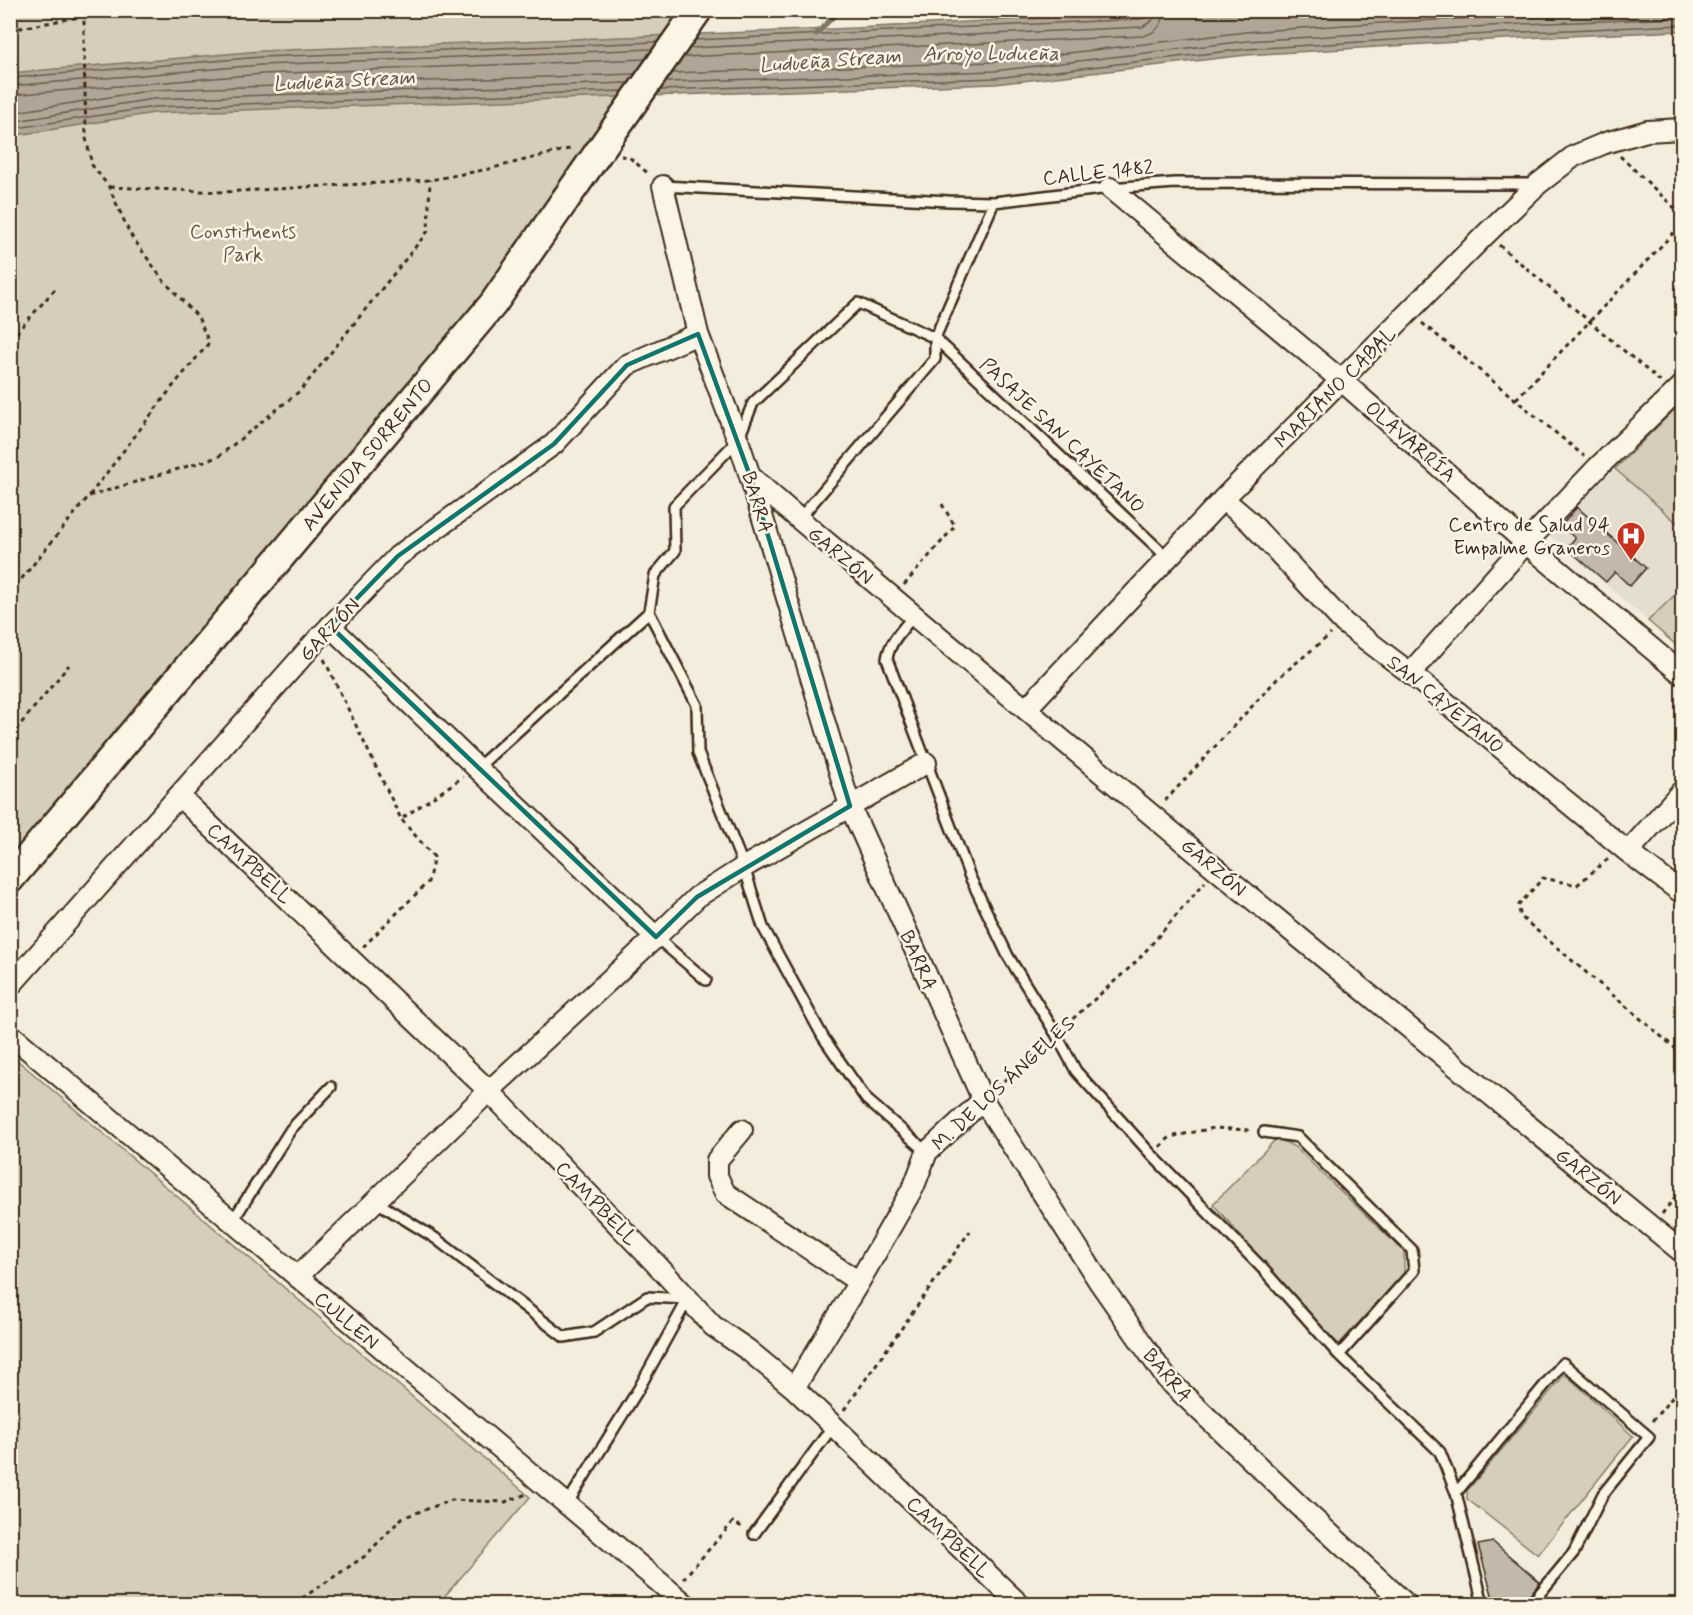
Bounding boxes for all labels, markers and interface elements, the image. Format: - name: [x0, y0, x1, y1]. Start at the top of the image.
- water label: Arroyo Ludueña: [923, 40, 1060, 68]
- water label: Ludueña Stream: [758, 42, 902, 80]
- water label: Ludueña Stream: [272, 63, 416, 99]
- street label: CALLE 1482: [1042, 154, 1155, 193]
- park label: Constituents Park: [190, 219, 296, 269]
- street label: MARIANO CABAL: [1269, 321, 1403, 455]
- street label: PASAJE SAN CAYETANO: [973, 352, 1151, 520]
- street label: AVENIDA SORRENTO: [296, 373, 440, 537]
- street label: OLAVARRÍA: [1359, 395, 1461, 489]
- street label: BARRA: [734, 468, 779, 537]
- place label: Centro de Salud 94 Empalme Graneros: [1448, 512, 1610, 562]
- hospital icon: Centro de Salud 94 Empalme Graneros: [1615, 520, 1647, 562]
- street label: GARZÓN: [801, 521, 879, 592]
- street label: GARZÓN: [294, 592, 367, 668]
- street label: SAN CAYETANO: [1381, 650, 1509, 761]
- street label: CAMPBELL: [200, 817, 298, 911]
- street label: GARZÓN: [1174, 833, 1252, 904]
- street label: BARRA: [892, 926, 943, 995]
- street label: M. DE LOS ÁNGELES: [927, 1011, 1081, 1158]
- street label: GARZÓN: [1549, 1142, 1627, 1212]
- street label: CAMPBELL: [549, 1156, 643, 1252]
- street label: CULLEN: [308, 1286, 384, 1356]
- street label: BARRA: [1136, 1343, 1198, 1409]
- street label: CAMPBELL: [900, 1491, 996, 1585]

